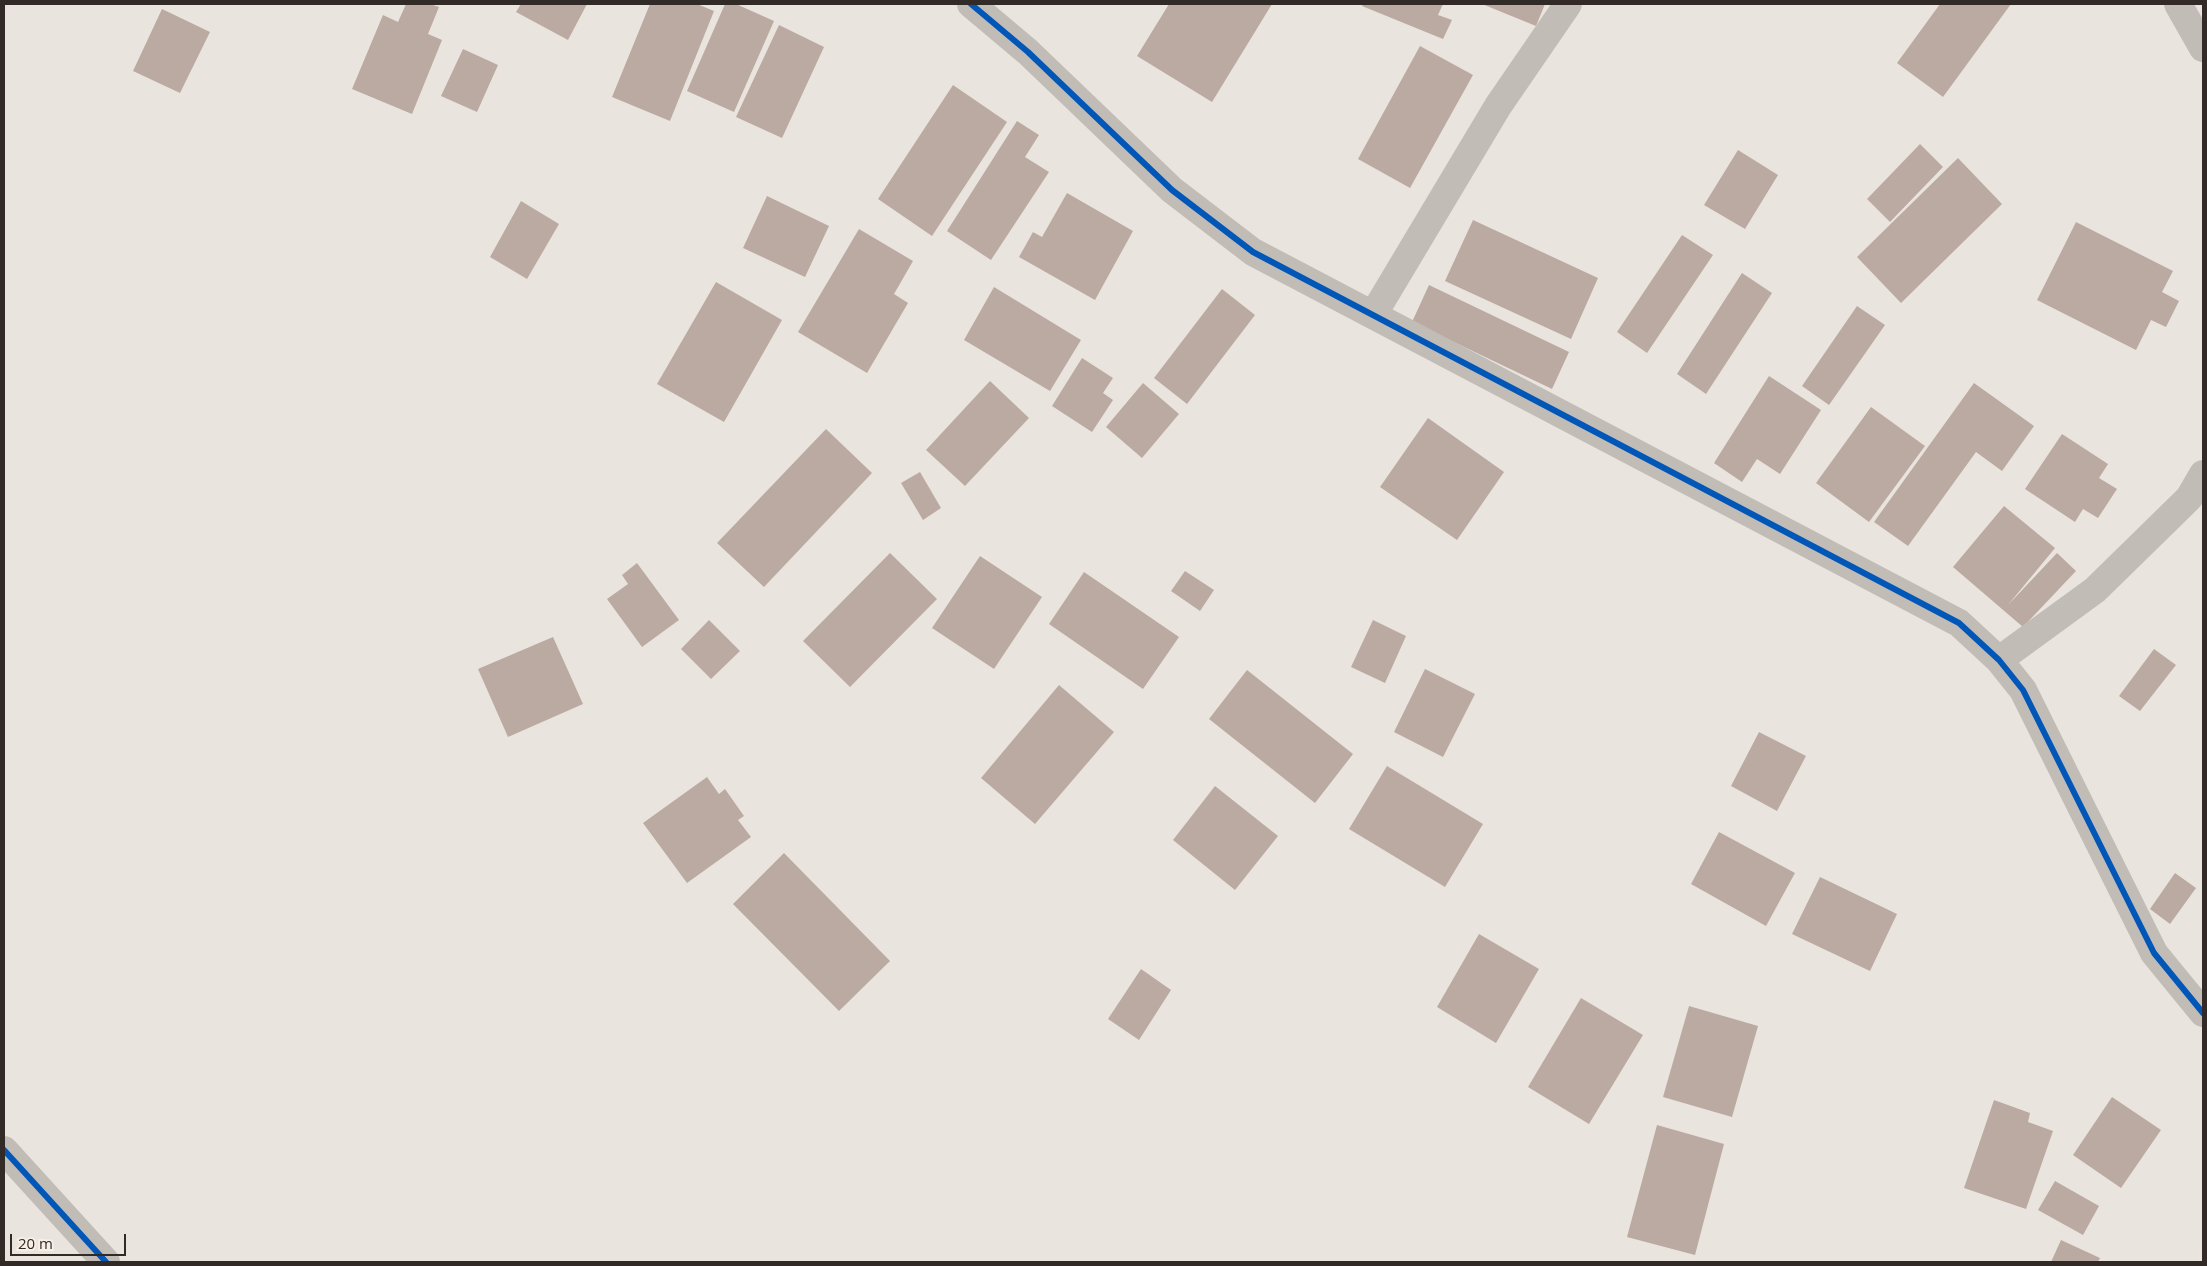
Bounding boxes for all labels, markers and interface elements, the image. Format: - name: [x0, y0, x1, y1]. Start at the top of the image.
- scale bar: [12, 1224, 129, 1256]
- text: 20 m: [18, 1233, 53, 1253]

